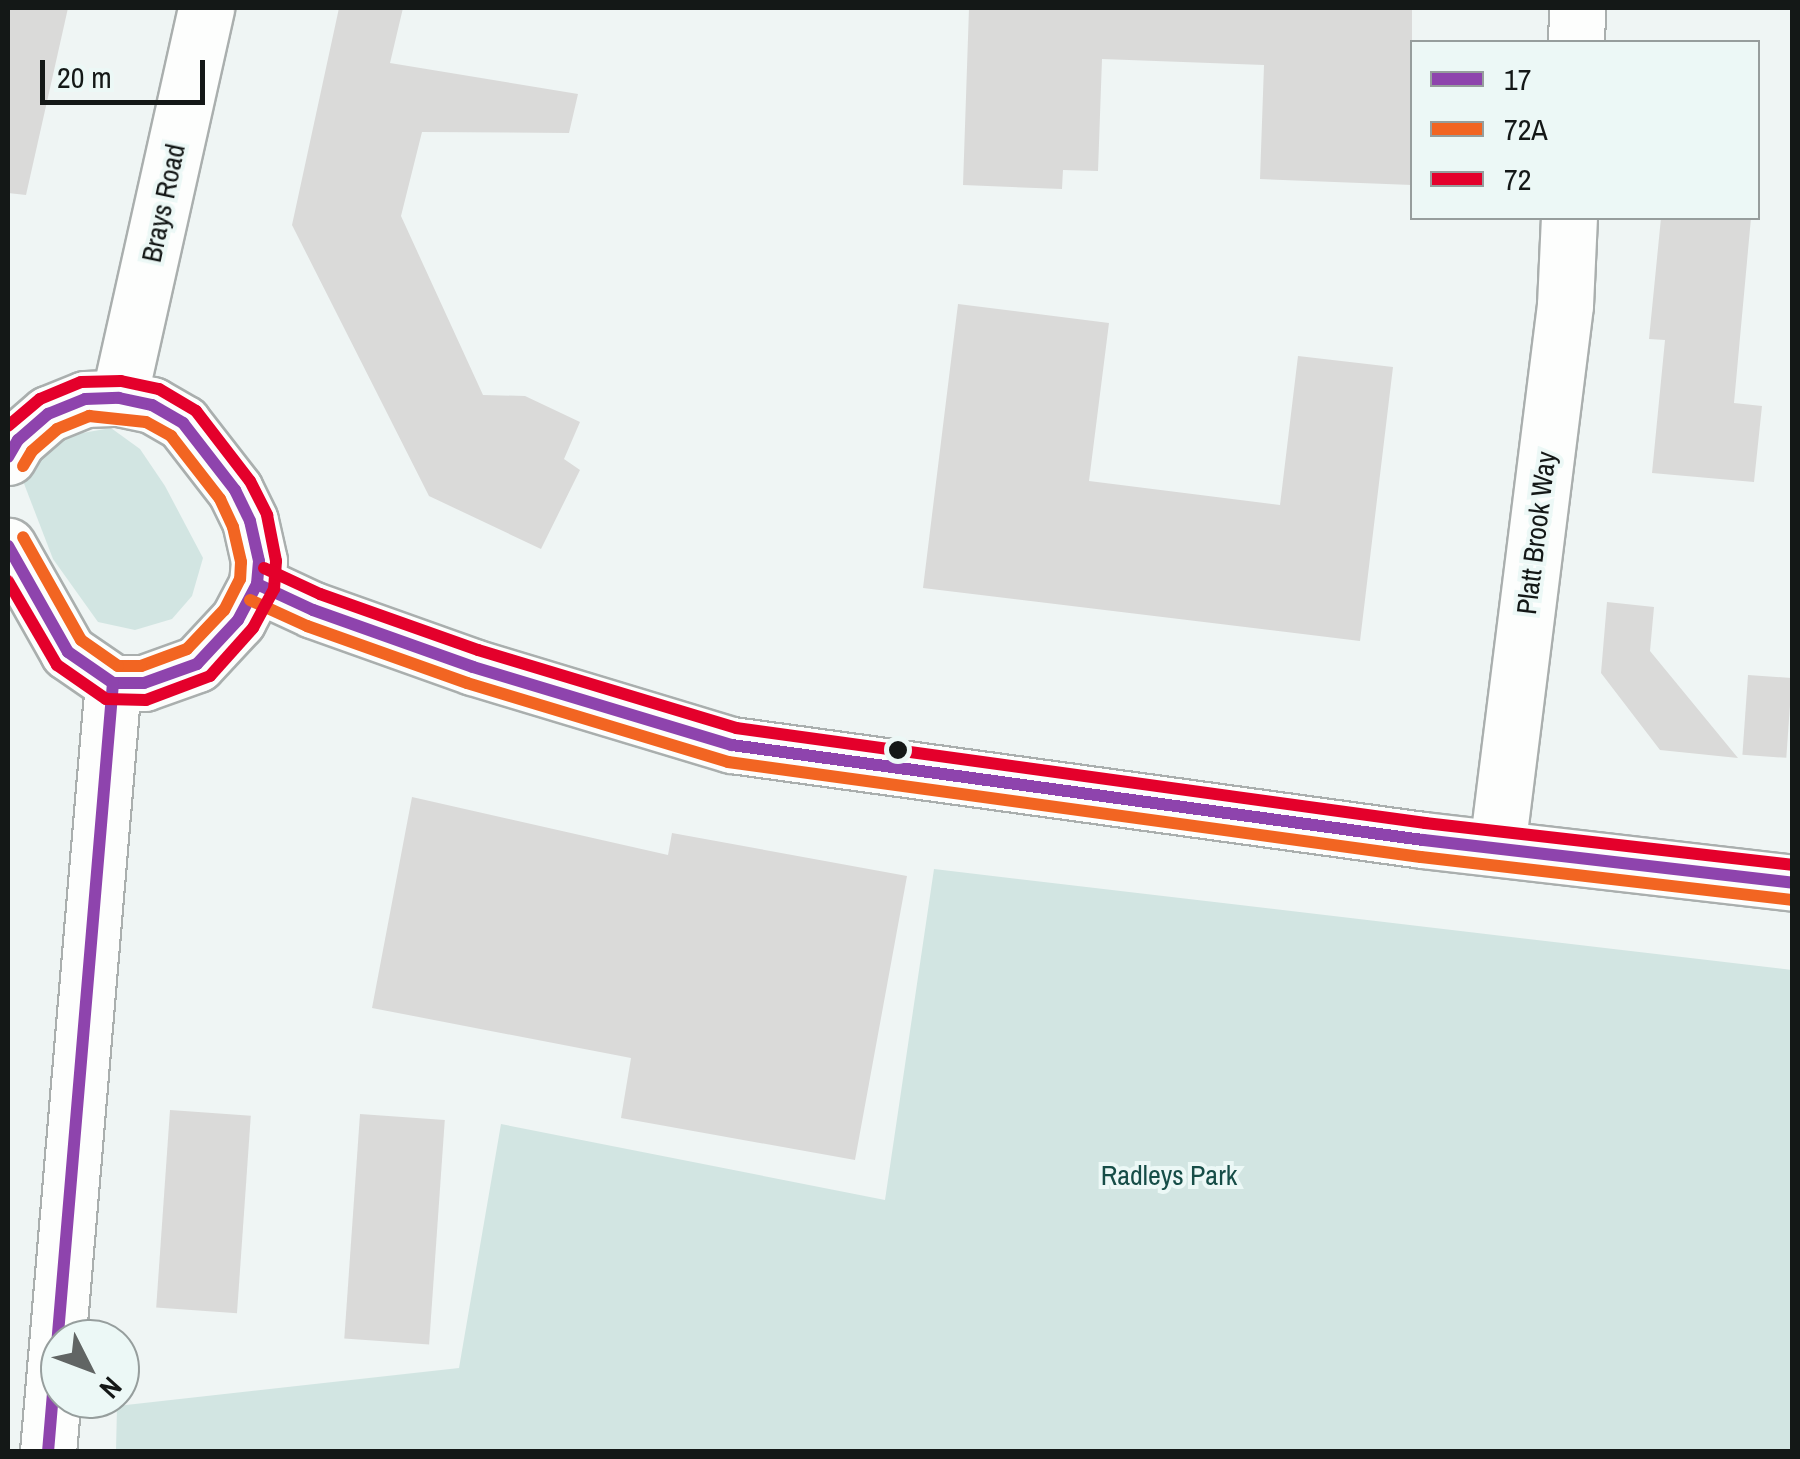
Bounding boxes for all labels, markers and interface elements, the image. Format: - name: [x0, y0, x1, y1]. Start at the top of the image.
- scale bar: [45, 40, 210, 102]
- legend: [1410, 40, 1760, 220]
- text: 20 m: [57, 57, 112, 97]
- text: 17: [1504, 59, 1531, 99]
- text: 72A: [1504, 109, 1548, 149]
- street label: Brays Road: [134, 141, 192, 265]
- text: 72: [1504, 159, 1531, 199]
- street label: Platt Brook Way: [1509, 450, 1563, 616]
- unlabelled marker: [888, 740, 908, 760]
- park label: Radleys Park: [1101, 1158, 1237, 1192]
- north arrow: [40, 1319, 140, 1419]
- text: N: [91, 1369, 130, 1407]

